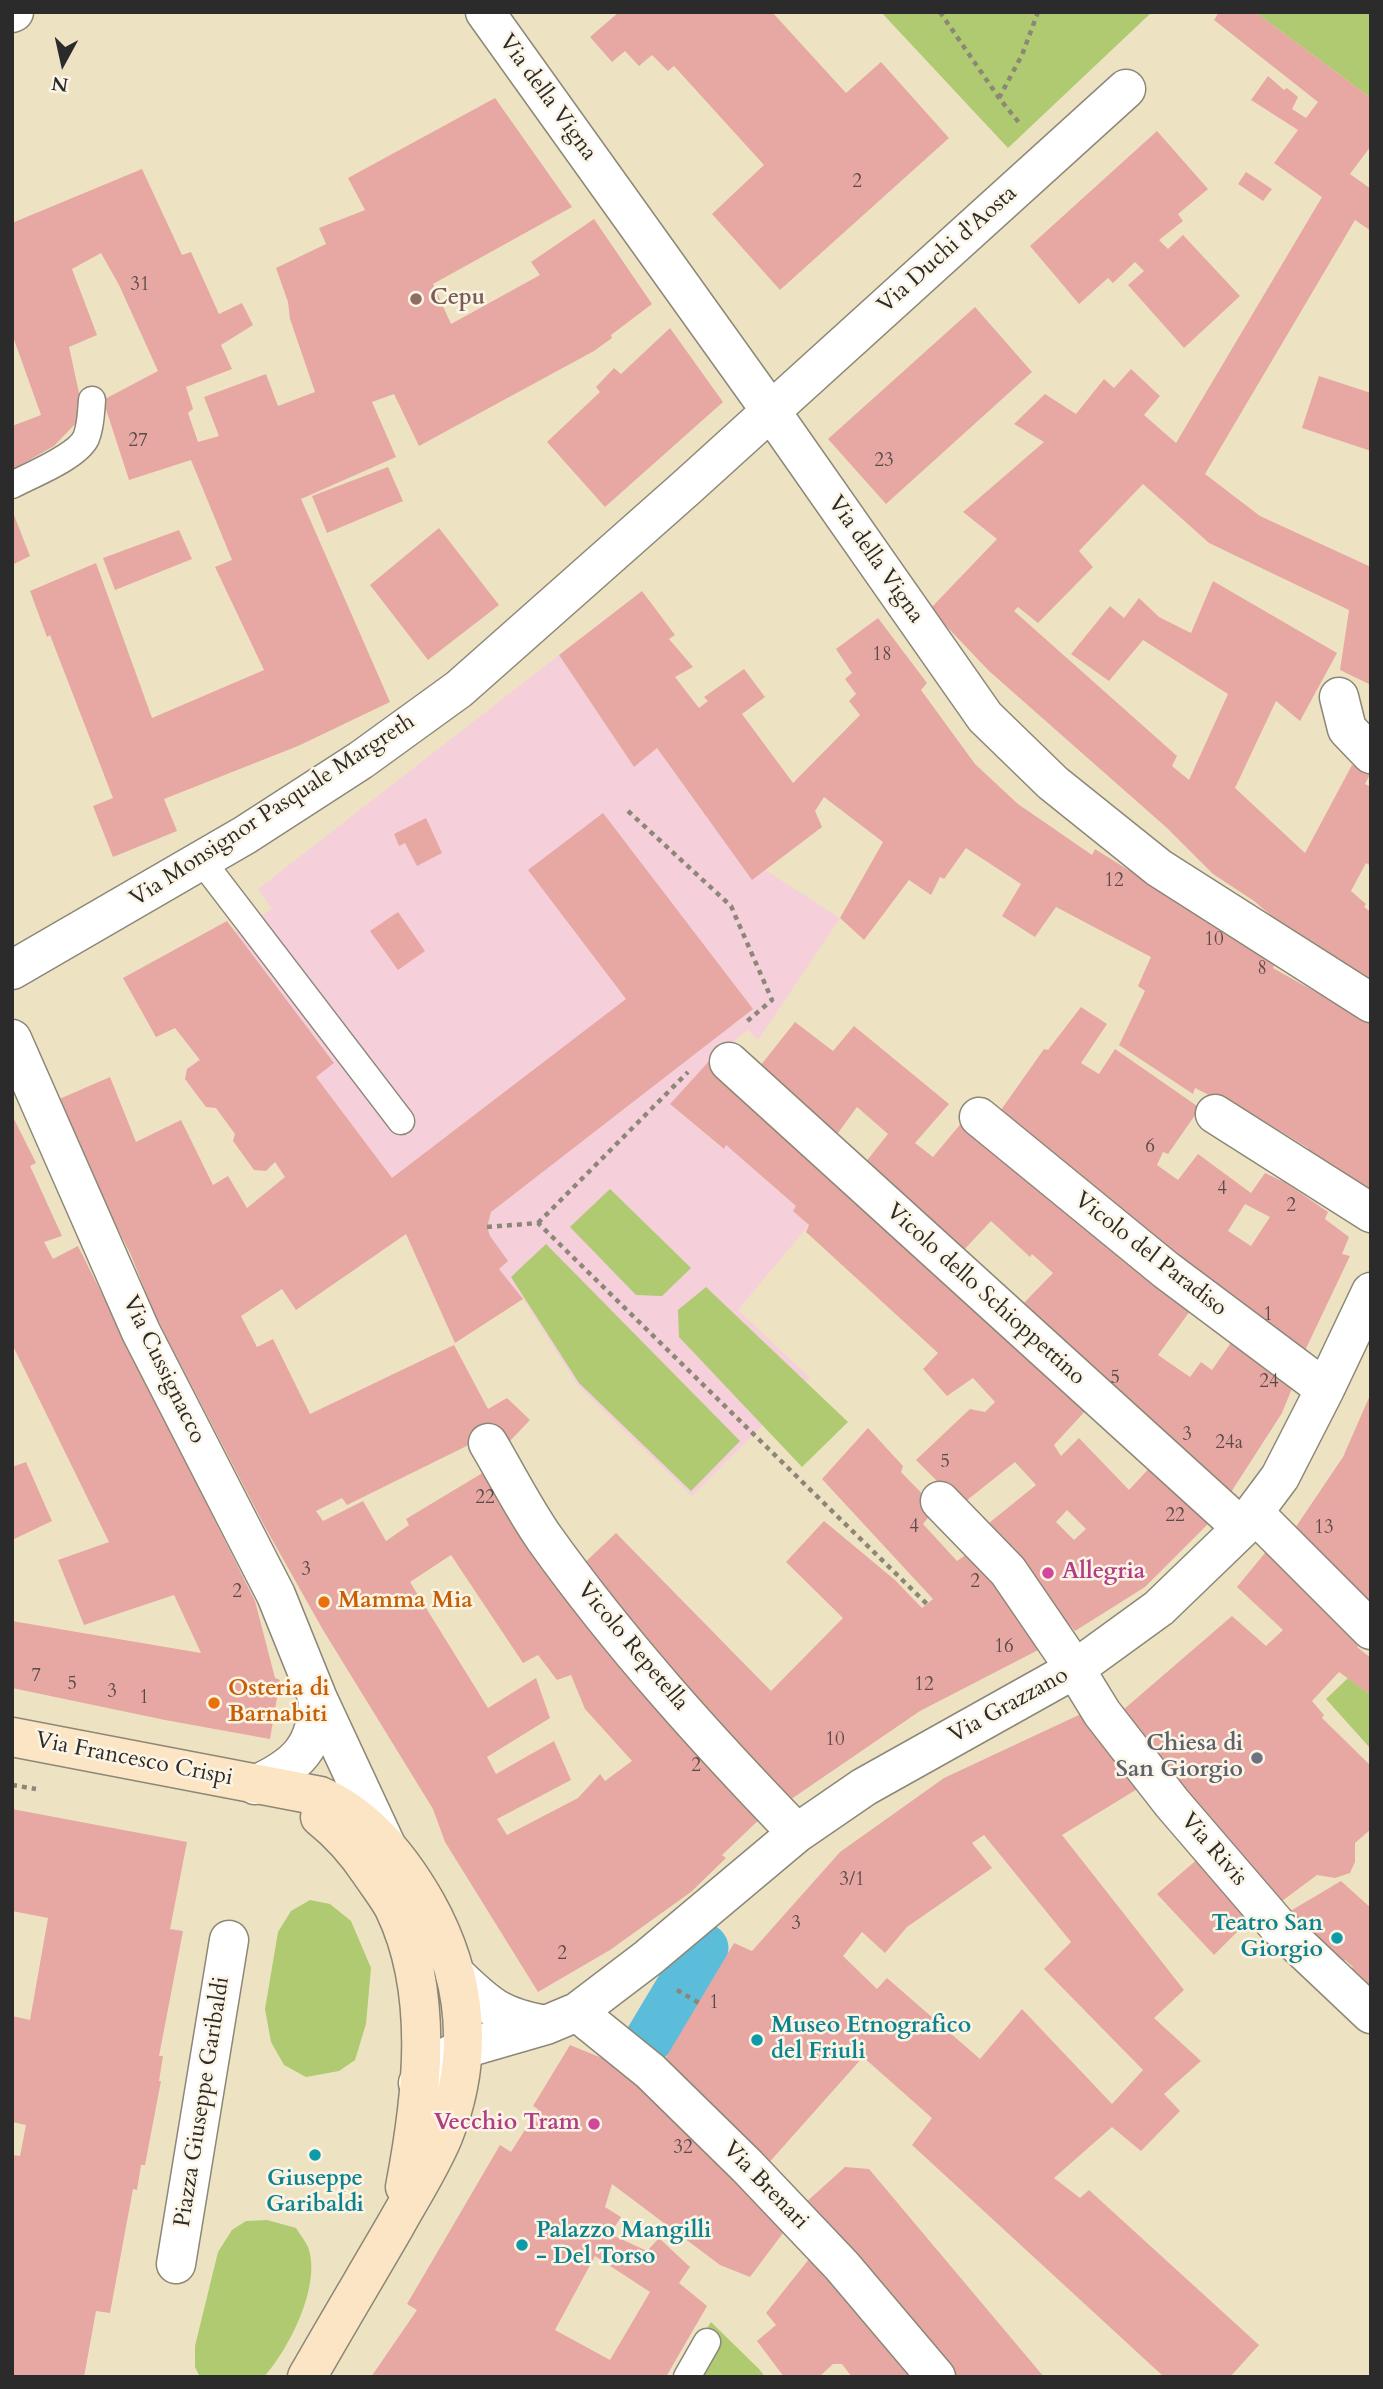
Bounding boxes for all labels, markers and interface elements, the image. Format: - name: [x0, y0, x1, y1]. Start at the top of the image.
- north arrow: [28, 28, 98, 98]
- street label: Via della Vigna: [492, 30, 602, 166]
- text: N: [50, 70, 70, 98]
- house number: 2: [852, 172, 862, 194]
- street label: Via Duchi d'Aosta: [873, 180, 1023, 320]
- house number: 31: [130, 275, 150, 297]
- place label: Cepu: [430, 285, 485, 313]
- marker: Cepu: [408, 291, 424, 307]
- house number: 27: [128, 431, 148, 453]
- house number: 23: [874, 451, 894, 473]
- street label: Via della Vigna: [821, 491, 929, 629]
- house number: 18: [872, 645, 892, 667]
- street label: Via Monsignor Pasquale Margreth: [125, 708, 421, 914]
- house number: 12: [1104, 871, 1124, 893]
- house number: 10: [1204, 930, 1224, 952]
- house number: 8: [1257, 959, 1267, 981]
- house number: 6: [1145, 1137, 1155, 1159]
- house number: 4: [1217, 1179, 1227, 1201]
- street label: Vicolo del Paradiso: [1068, 1187, 1232, 1323]
- house number: 2: [1286, 1196, 1296, 1218]
- street label: Vicolo dello Schioppettino: [880, 1198, 1090, 1392]
- street label: Via Cussignacco: [115, 1292, 211, 1448]
- house number: 1: [1263, 1305, 1273, 1327]
- house number: 5: [1110, 1368, 1120, 1390]
- house number: 24: [1259, 1372, 1279, 1394]
- house number: 3: [1182, 1425, 1192, 1447]
- house number: 24a: [1215, 1433, 1243, 1455]
- house number: 5: [940, 1452, 950, 1474]
- house number: 22: [475, 1488, 495, 1510]
- house number: 22: [1165, 1506, 1185, 1528]
- house number: 4: [909, 1517, 919, 1539]
- house number: 13: [1314, 1518, 1334, 1540]
- place label: Allegria: [1062, 1559, 1145, 1587]
- house number: 3: [301, 1560, 311, 1582]
- marker: Allegria: [1040, 1565, 1056, 1581]
- house number: 2: [970, 1572, 980, 1594]
- street label: Vicolo Repetella: [570, 1577, 694, 1717]
- house number: 2: [232, 1582, 242, 1604]
- place label: Mamma Mia: [338, 1588, 473, 1616]
- marker: Mamma Mia: [316, 1594, 332, 1610]
- house number: 16: [994, 1637, 1014, 1659]
- street label: Via Grazzano: [945, 1662, 1073, 1750]
- house number: 7: [31, 1666, 41, 1688]
- house number: 5: [67, 1674, 77, 1696]
- house number: 12: [914, 1675, 934, 1697]
- place label: Osteria di Barnabiti: [228, 1676, 330, 1730]
- house number: 3: [107, 1682, 117, 1704]
- house number: 1: [139, 1688, 149, 1710]
- marker: Osteria di Barnabiti: [206, 1695, 222, 1711]
- street label: Via Francesco Crispi: [33, 1727, 235, 1793]
- house number: 10: [825, 1730, 845, 1752]
- place label: Chiesa di San Giorgio: [1116, 1731, 1243, 1785]
- marker: Chiesa di San Giorgio: [1249, 1750, 1265, 1766]
- house number: 2: [691, 1756, 701, 1778]
- street label: Via Rivis: [1174, 1808, 1252, 1892]
- house number: 3/1: [839, 1870, 865, 1892]
- place label: Teatro San Giorgio: [1211, 1911, 1323, 1965]
- house number: 3: [791, 1914, 801, 1936]
- marker: Teatro San Giorgio: [1329, 1930, 1345, 1946]
- house number: 2: [557, 1944, 567, 1966]
- street label: Piazza Giuseppe Garibaldi: [170, 1975, 236, 2229]
- house number: 1: [709, 1993, 719, 2015]
- place label: Museo Etnografico del Friuli: [771, 2013, 971, 2067]
- marker: Museo Etnografico del Friuli: [749, 2032, 765, 2048]
- place label: Vecchio Tram: [434, 2110, 580, 2138]
- marker: Vecchio Tram: [586, 2116, 602, 2132]
- street label: Via Brenari: [716, 2136, 814, 2236]
- house number: 32: [673, 2138, 693, 2160]
- marker: Giuseppe Garibaldi: [307, 2147, 323, 2163]
- place label: Giuseppe Garibaldi: [266, 2166, 364, 2220]
- place label: Palazzo Mangilli - Del Torso: [536, 2218, 711, 2272]
- marker: Palazzo Mangilli - Del Torso: [514, 2237, 530, 2253]

